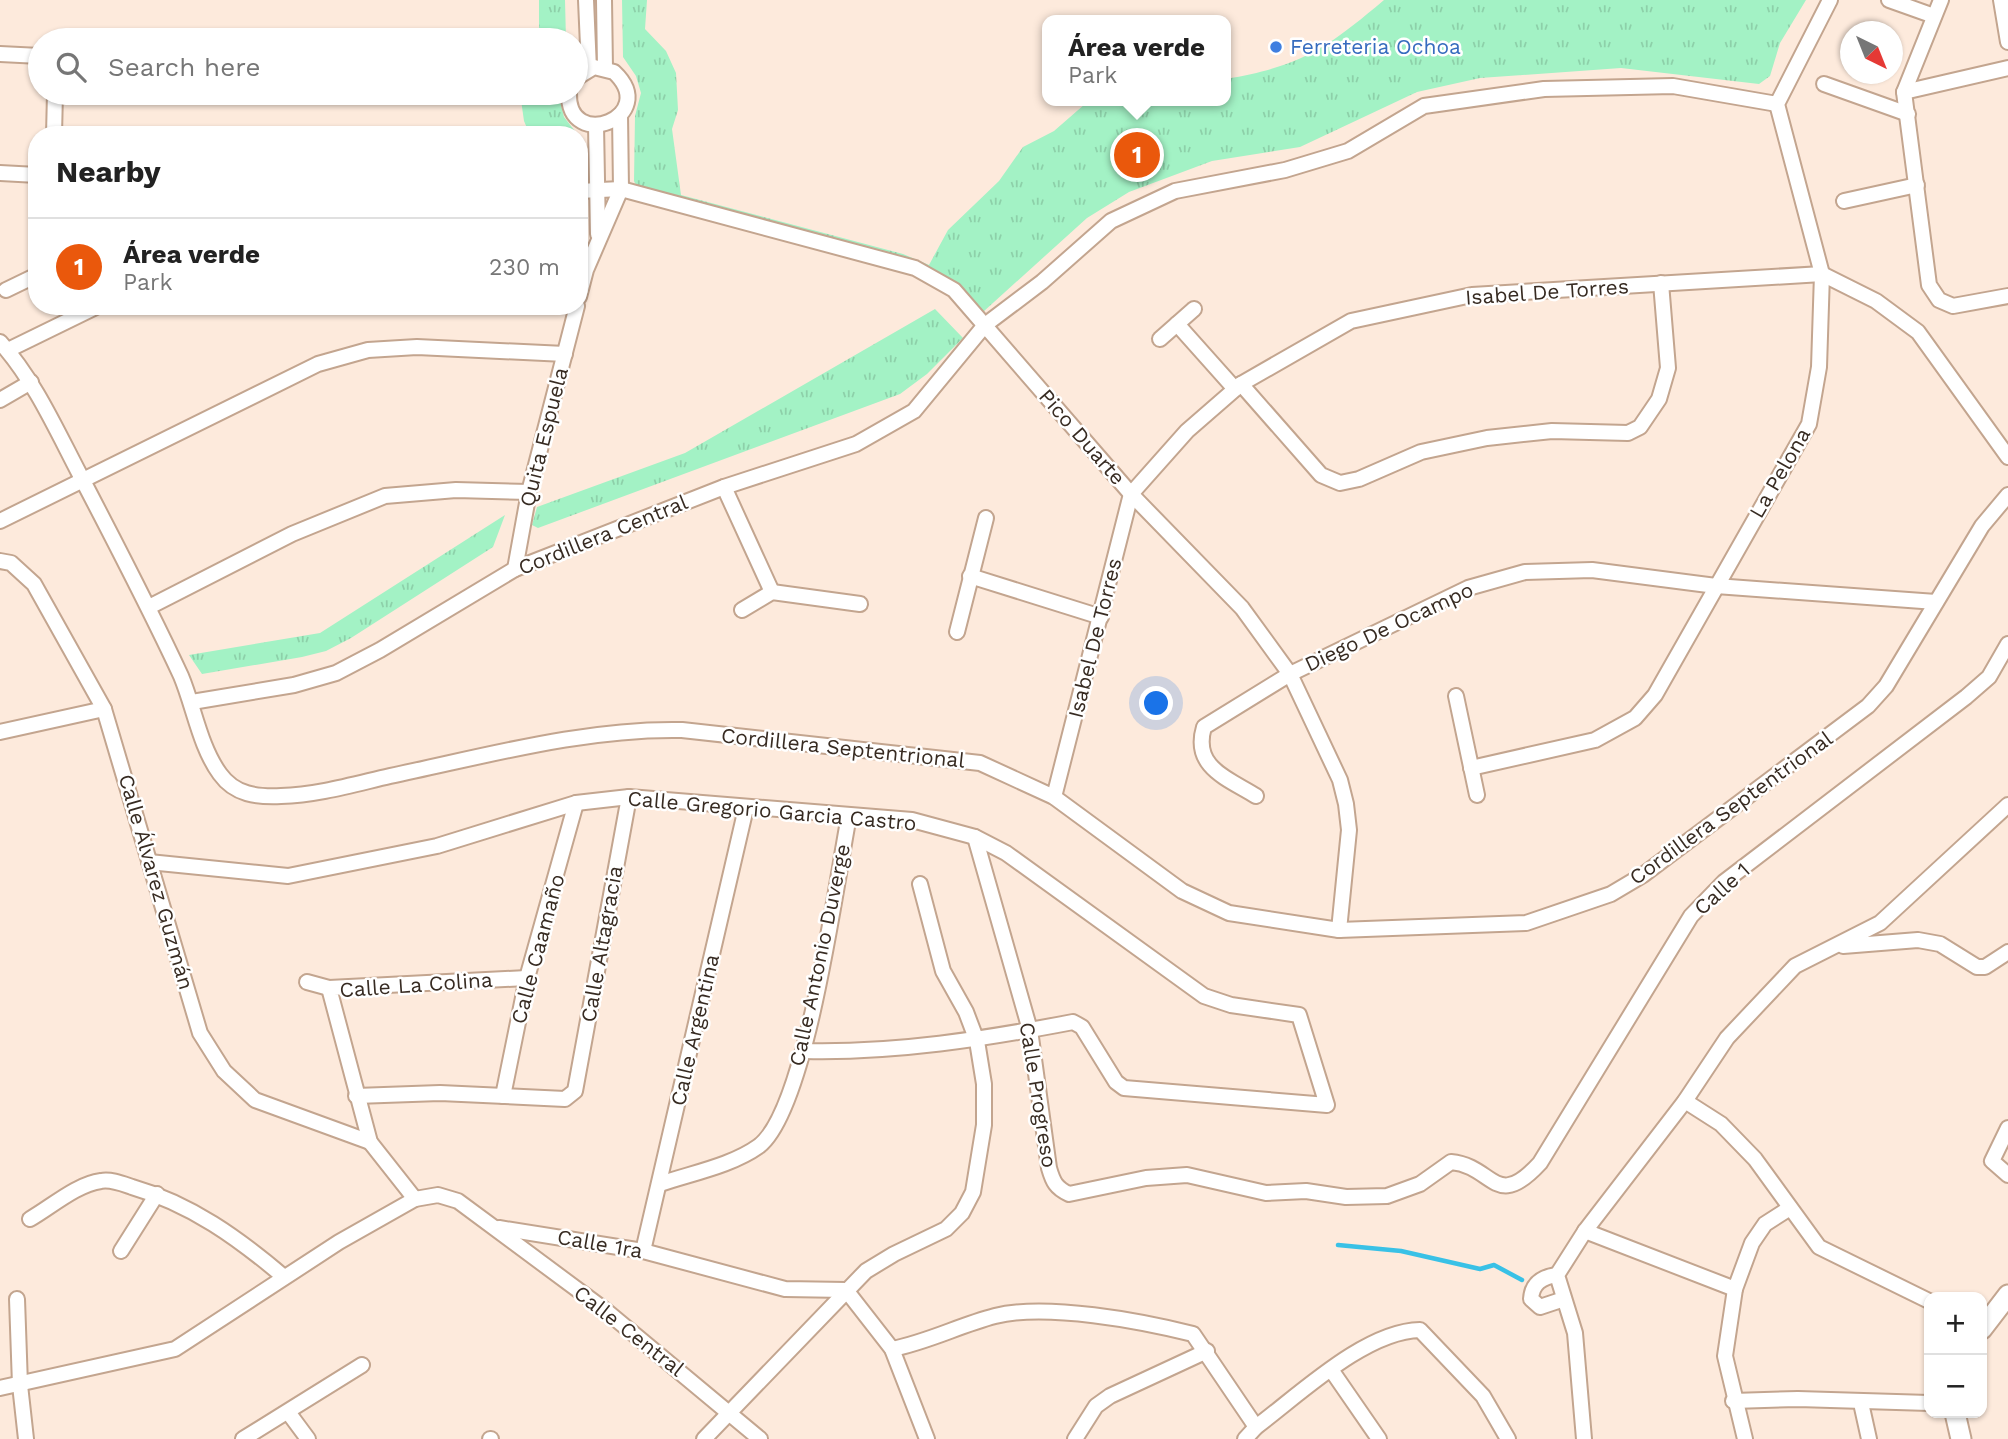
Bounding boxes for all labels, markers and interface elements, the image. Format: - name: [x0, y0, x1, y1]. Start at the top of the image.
- popup: [1042, 15, 1231, 106]
- north arrow: [1840, 21, 1903, 84]
- search box: [28, 28, 588, 105]
- text: Área verde: [1068, 32, 1205, 62]
- place label: Ferreteria Ochoa: [1290, 34, 1461, 59]
- marker: Ferreteria Ochoa: [1268, 39, 1284, 55]
- icon: search: [52, 48, 90, 86]
- text: Search here: [108, 52, 260, 82]
- text: Park: [1068, 62, 1117, 89]
- pin: 1: [1114, 129, 1160, 181]
- text: Nearby: [56, 154, 161, 189]
- text: Área verde: [123, 239, 260, 269]
- text: 1: [74, 254, 84, 281]
- text: 230 m: [489, 254, 560, 281]
- text: Park: [123, 269, 172, 296]
- street label: Isabel De Torres: [1464, 273, 1630, 310]
- street label: Quita Espuela: [514, 365, 573, 509]
- street label: Pico Duarte: [1034, 384, 1131, 490]
- street label: La Pelona: [1744, 423, 1815, 522]
- street label: Cordillera Central: [514, 489, 692, 580]
- street label: Isabel De Torres: [1063, 555, 1126, 720]
- street label: Diego De Ocampo: [1300, 576, 1477, 677]
- your location: [1139, 686, 1173, 720]
- street label: Cordillera Septentrional: [720, 722, 967, 773]
- street label: Cordillera Septentrional: [1624, 725, 1838, 890]
- street label: Calle Álvarez Guzmán: [114, 771, 199, 992]
- street label: Calle Gregorio Garcia Castro: [627, 785, 918, 836]
- street label: Calle Antonio Duverge: [784, 842, 855, 1068]
- street label: Calle 1: [1689, 857, 1755, 920]
- street label: Calle Altagracia: [575, 863, 628, 1024]
- street label: Calle Caamaño: [505, 871, 570, 1027]
- street label: Calle Argentina: [665, 952, 724, 1108]
- street label: Calle La Colina: [339, 967, 493, 1002]
- street label: Calle Progreso: [1015, 1020, 1062, 1170]
- street label: Calle 1ra: [555, 1224, 645, 1263]
- street label: Calle Central: [569, 1280, 690, 1382]
- map controls: [1924, 1292, 1987, 1418]
- button: +: [1924, 1292, 1987, 1355]
- button: −: [1924, 1355, 1987, 1418]

